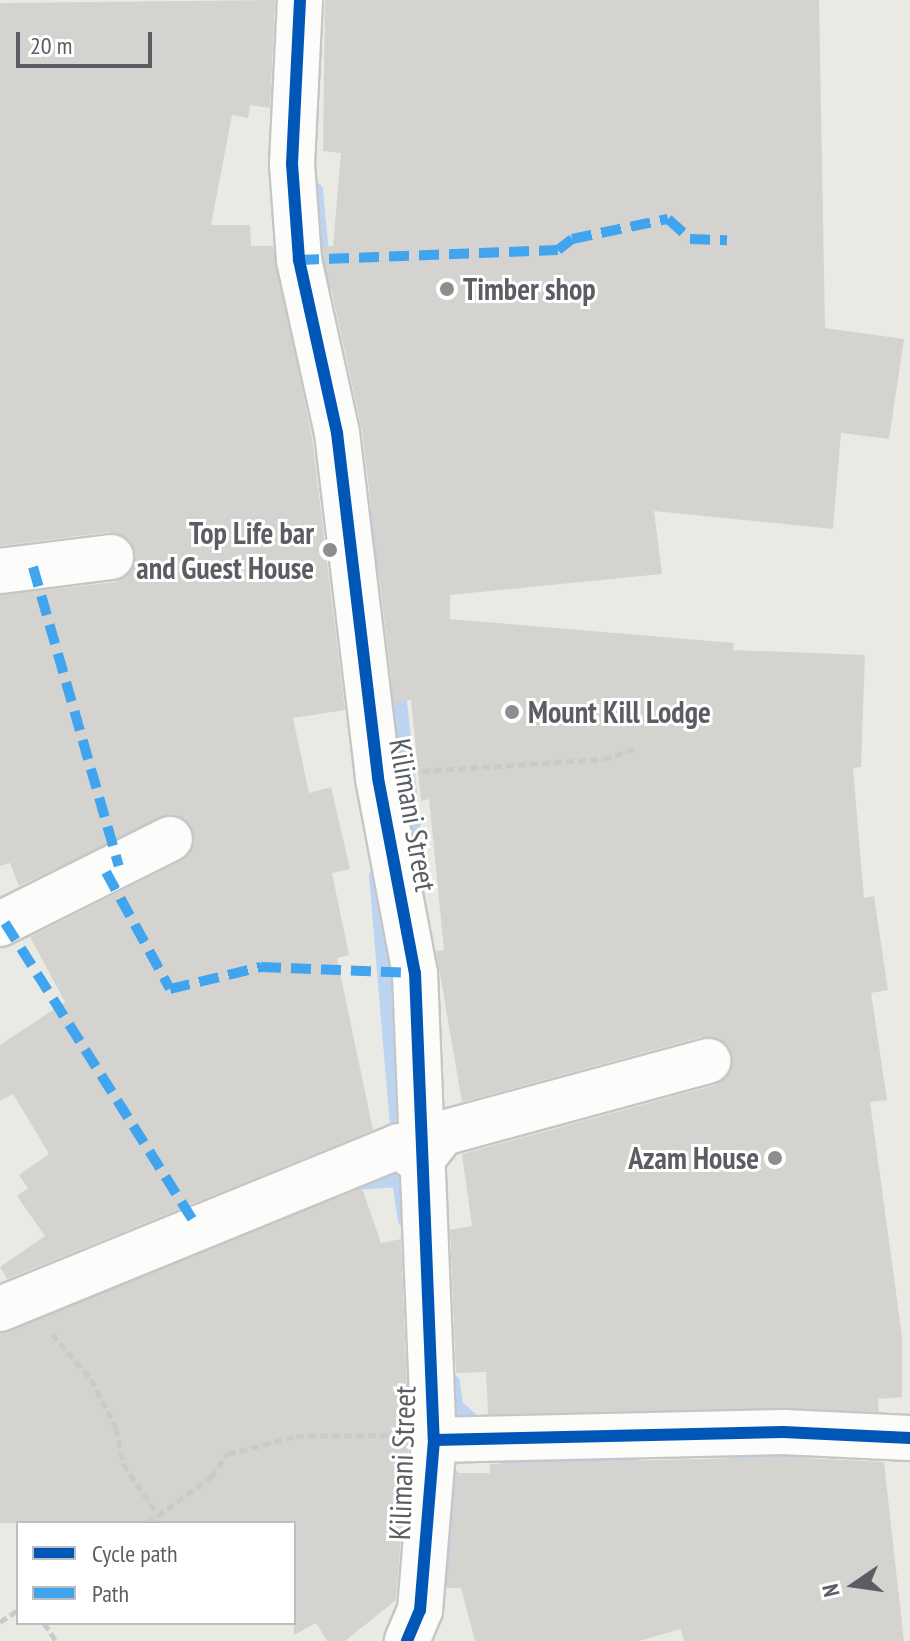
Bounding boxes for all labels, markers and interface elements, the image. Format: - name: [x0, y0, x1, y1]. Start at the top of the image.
- scale bar: [20, 16, 156, 66]
- text: 20 m: [30, 30, 72, 61]
- place label: Timber shop: [463, 271, 596, 307]
- marker: Timber shop: [438, 280, 456, 298]
- place label: Top Life bar and Guest House: [136, 515, 314, 586]
- marker: Top Life bar and Guest House: [321, 541, 339, 559]
- place label: Mount Kill Lodge: [528, 694, 711, 730]
- marker: Mount Kill Lodge: [503, 703, 521, 721]
- street label: Kilimani Street: [382, 736, 444, 894]
- place label: Azam House: [628, 1140, 759, 1176]
- marker: Azam House: [766, 1149, 784, 1167]
- street label: Kilimani Street: [381, 1385, 423, 1541]
- legend: [16, 1521, 296, 1625]
- text: Cycle path: [92, 1538, 178, 1569]
- north arrow: [814, 1545, 894, 1625]
- text: Path: [92, 1578, 129, 1609]
- text: N: [816, 1581, 846, 1599]

